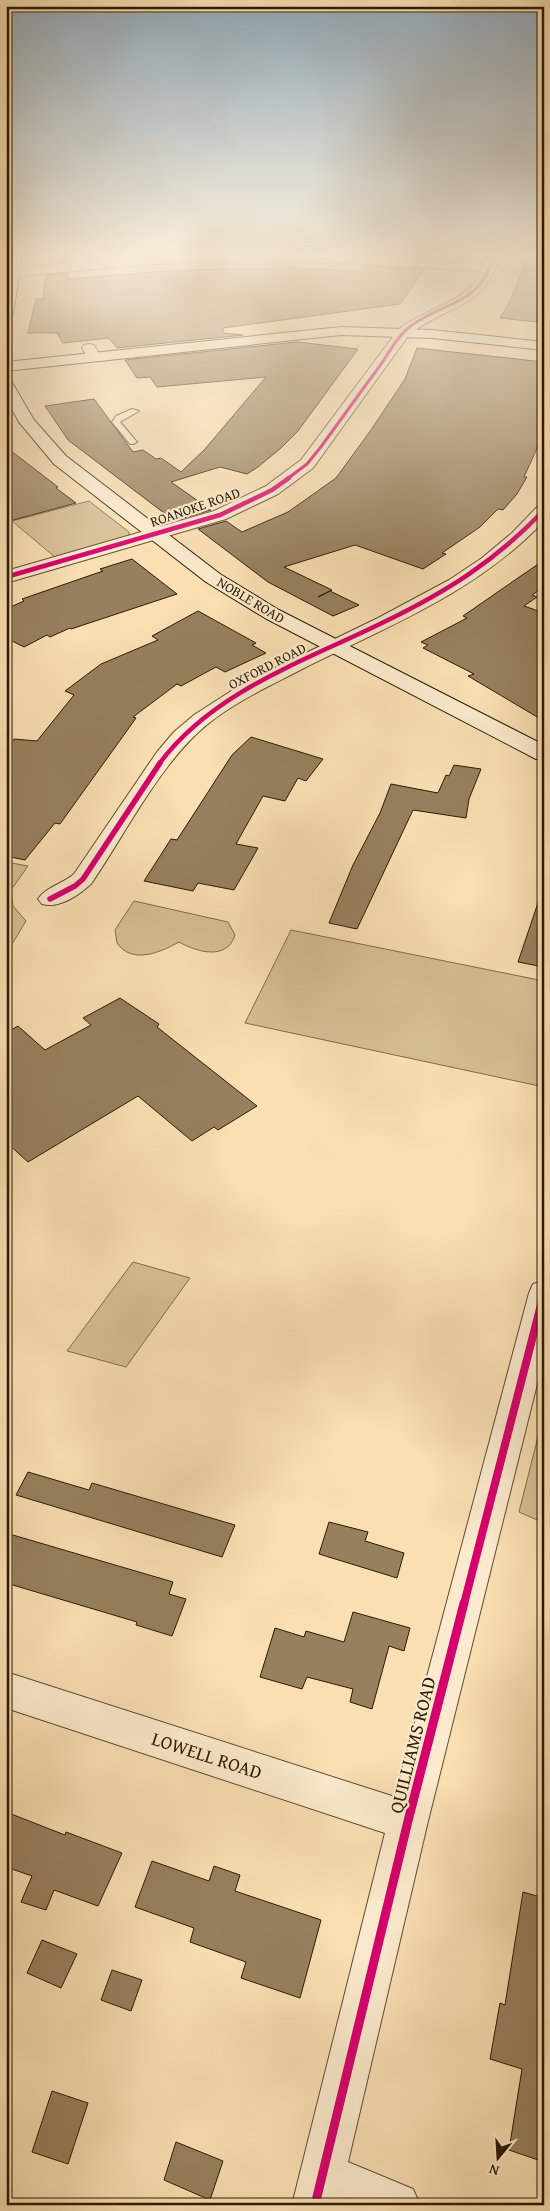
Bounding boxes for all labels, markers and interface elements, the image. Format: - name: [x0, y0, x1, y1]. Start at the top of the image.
- street label: ROANOKE ROAD: [147, 482, 243, 532]
- street label: NOBLE ROAD: [213, 572, 289, 628]
- street label: OXFORD ROAD: [225, 638, 309, 694]
- street label: QUILLIAMS ROAD: [382, 1674, 442, 1816]
- street label: LOWELL ROAD: [148, 1724, 266, 1786]
- north arrow: [472, 2134, 522, 2184]
- text: N: [486, 2159, 502, 2181]

